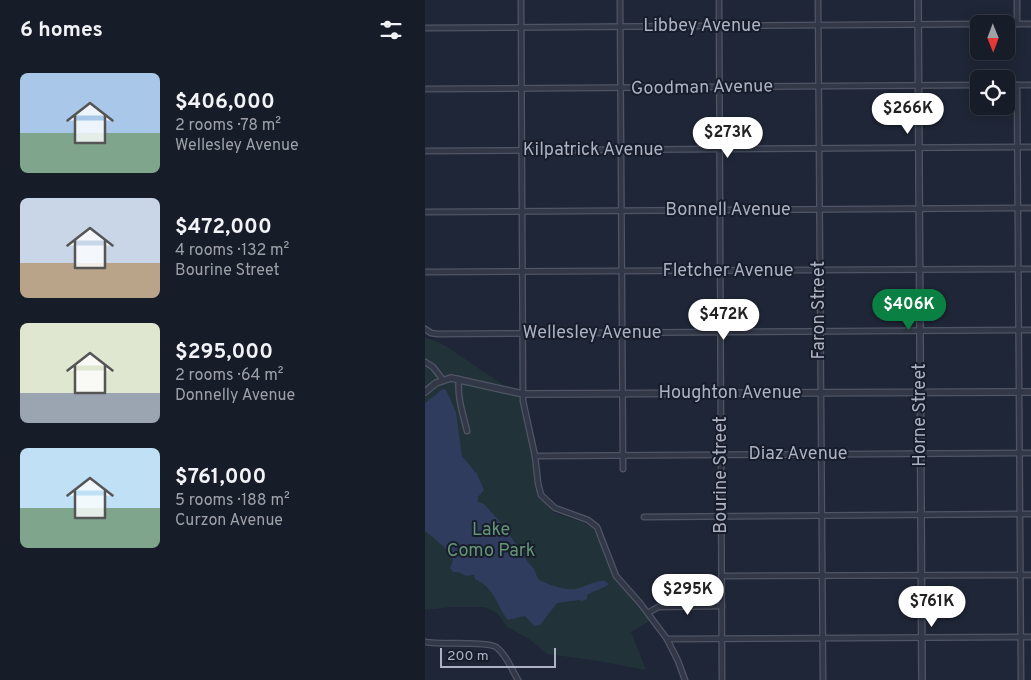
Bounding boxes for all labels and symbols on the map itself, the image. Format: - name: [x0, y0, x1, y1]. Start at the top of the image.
- street label: Libbey Avenue: [643, 15, 761, 38]
- north arrow: [970, 15, 1015, 60]
- street label: Goodman Avenue: [631, 75, 773, 101]
- pin: $266K: [873, 92, 943, 135]
- pin: $273K: [693, 116, 763, 159]
- street label: Kilpatrick Avenue: [523, 139, 663, 162]
- street label: Bonnell Avenue: [665, 199, 791, 222]
- street label: Fletcher Avenue: [663, 260, 793, 283]
- street label: Faron Street: [808, 261, 831, 359]
- pin: $406K: [874, 288, 944, 331]
- pin: $472K: [689, 298, 759, 341]
- street label: Wellesley Avenue: [522, 322, 662, 345]
- street label: Horne Street: [909, 363, 932, 467]
- street label: Houghton Avenue: [658, 382, 802, 405]
- street label: Bourine Street: [710, 416, 733, 534]
- street label: Diaz Avenue: [748, 443, 848, 466]
- park label: Lake Como Park: [447, 519, 535, 563]
- pin: $295K: [653, 574, 723, 616]
- pin: $761K: [897, 586, 967, 628]
- scale bar: [440, 645, 556, 668]

